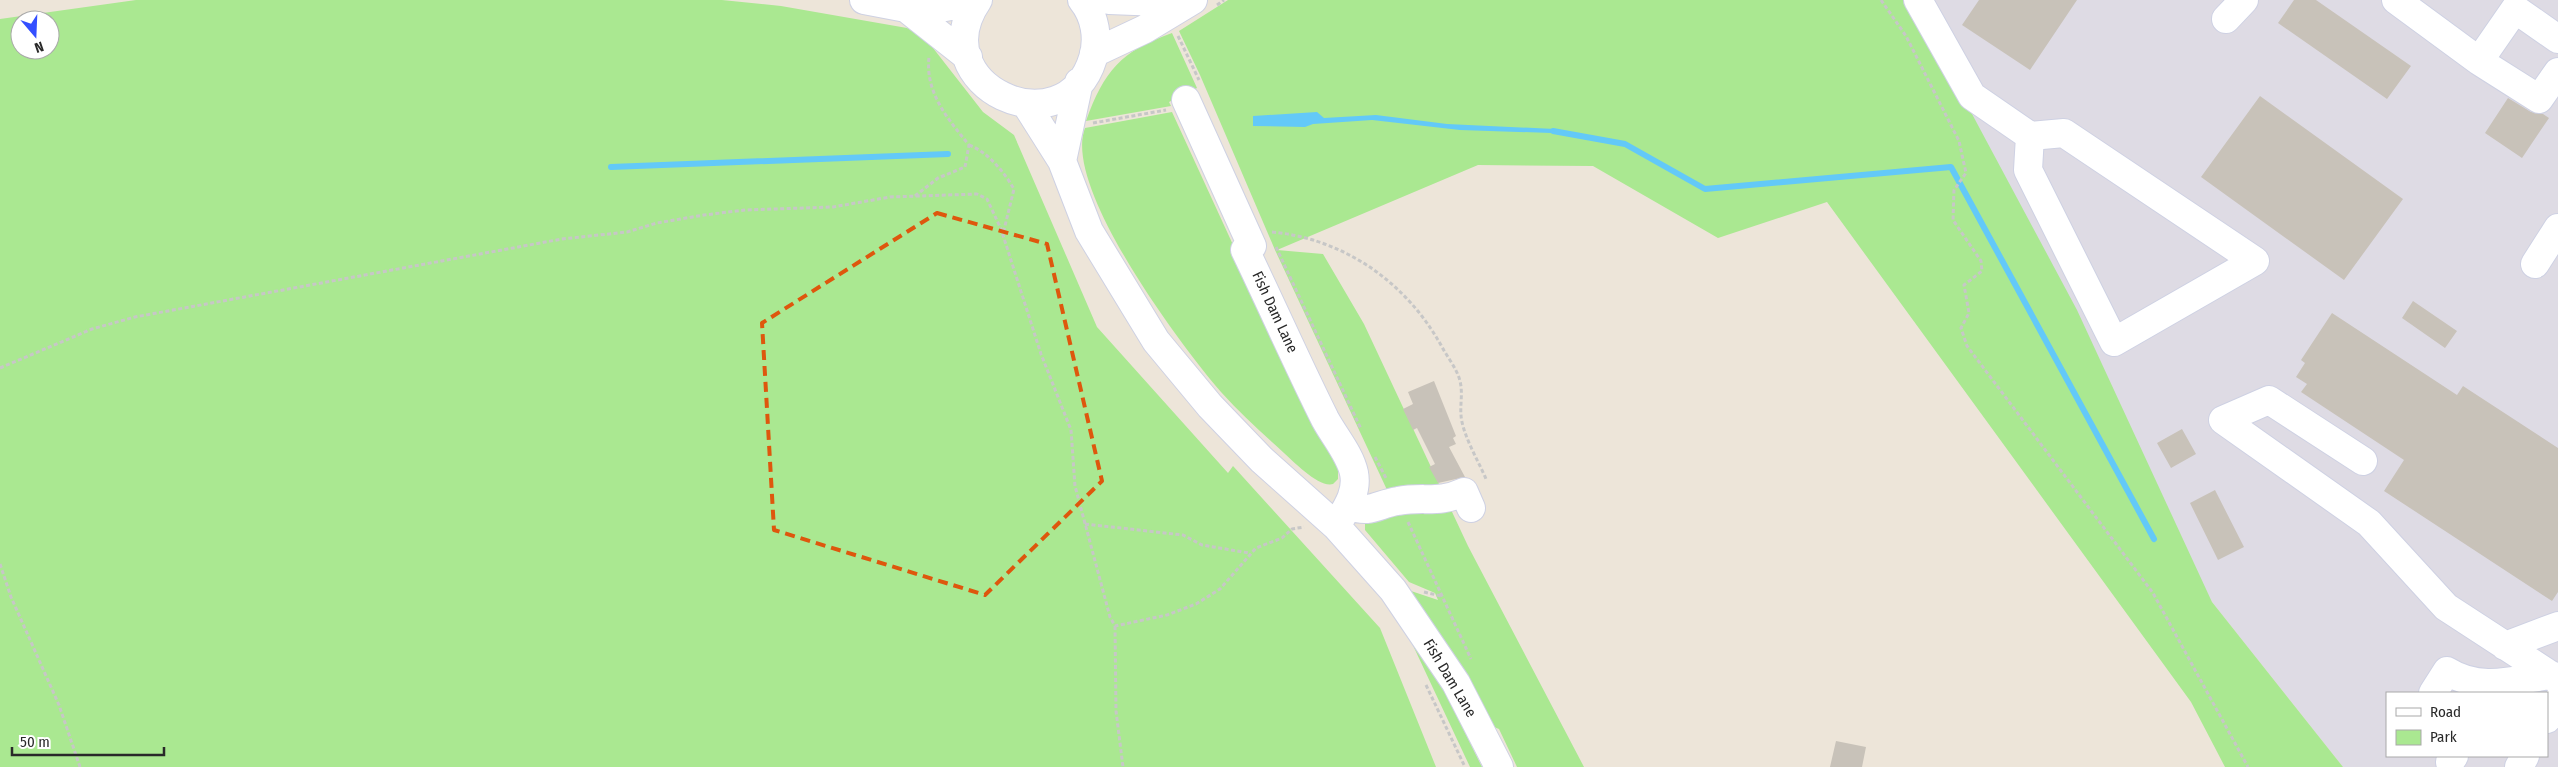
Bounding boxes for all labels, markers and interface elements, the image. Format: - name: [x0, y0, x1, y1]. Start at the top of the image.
- north arrow: [10, 10, 60, 60]
- text: N: [32, 37, 46, 56]
- street label: Fish Dam Lane: [1248, 268, 1302, 356]
- street label: Fish Dam Lane: [1420, 636, 1480, 720]
- legend: [2386, 692, 2548, 757]
- text: Road: [2430, 703, 2461, 721]
- scale bar: [12, 724, 165, 756]
- text: Park: [2430, 728, 2457, 746]
- text: 50 m: [20, 733, 50, 751]

